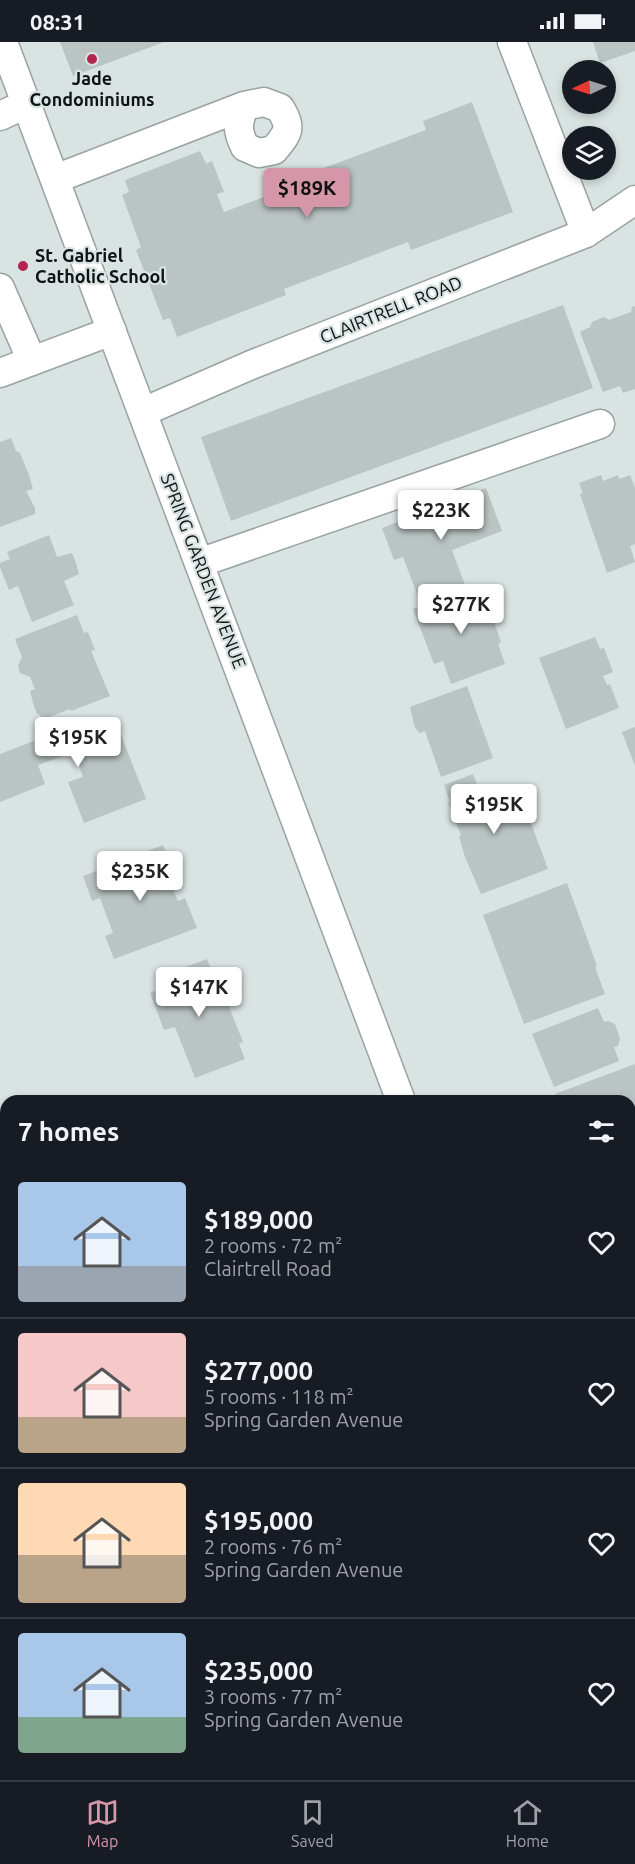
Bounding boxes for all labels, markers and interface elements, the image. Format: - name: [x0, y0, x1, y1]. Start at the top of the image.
- text: 08:31: [30, 9, 85, 34]
- marker: Jade Condominiums: [85, 52, 99, 66]
- north arrow: [562, 60, 616, 114]
- map controls: [562, 60, 616, 180]
- place label: Jade Condominiums: [30, 68, 154, 109]
- button: layers: [562, 126, 616, 180]
- pin: $189K: [265, 168, 349, 219]
- text: $189K: [278, 176, 336, 199]
- place label: St. Gabriel Catholic School: [35, 245, 166, 286]
- marker: St. Gabriel Catholic School: [16, 259, 30, 273]
- street label: CLAIRTRELL ROAD: [317, 271, 465, 347]
- street label: SPRING GARDEN AVENUE: [157, 470, 250, 671]
- pin: $223K: [399, 490, 483, 541]
- text: $223K: [412, 498, 470, 521]
- pin: $277K: [419, 584, 503, 635]
- text: $277K: [432, 592, 490, 615]
- pin: $195K: [36, 717, 120, 768]
- text: $195K: [49, 725, 107, 748]
- pin: $195K: [452, 784, 536, 835]
- text: $195K: [465, 792, 523, 815]
- pin: $235K: [98, 851, 182, 902]
- text: $235K: [111, 859, 169, 882]
- pin: $147K: [157, 967, 241, 1018]
- text: $147K: [170, 975, 228, 998]
- icon: filters: [585, 1115, 618, 1148]
- text: 7 homes: [18, 1117, 119, 1146]
- text: $189,000: [204, 1205, 313, 1234]
- icon: home: [66, 1206, 138, 1278]
- icon: heart: [585, 1226, 618, 1259]
- text: 2 rooms · 72 m²: [204, 1234, 342, 1257]
- text: Clairtrell Road: [204, 1257, 332, 1280]
- text: $277,000: [204, 1356, 313, 1385]
- icon: home: [66, 1357, 138, 1429]
- icon: heart: [585, 1377, 618, 1410]
- text: 5 rooms · 118 m²: [204, 1385, 354, 1408]
- text: Spring Garden Avenue: [204, 1408, 403, 1431]
- text: $195,000: [204, 1506, 313, 1535]
- icon: home: [66, 1507, 138, 1579]
- icon: heart: [585, 1527, 618, 1560]
- text: 2 rooms · 76 m²: [204, 1535, 342, 1558]
- text: Spring Garden Avenue: [204, 1558, 403, 1581]
- text: $235,000: [204, 1656, 313, 1685]
- icon: home: [66, 1657, 138, 1729]
- icon: heart: [585, 1677, 618, 1710]
- text: 3 rooms · 77 m²: [204, 1685, 342, 1708]
- text: Spring Garden Avenue: [204, 1708, 403, 1731]
- tab: Map: [86, 1796, 119, 1850]
- tab: Saved: [291, 1796, 334, 1850]
- tab: Home: [506, 1796, 549, 1850]

